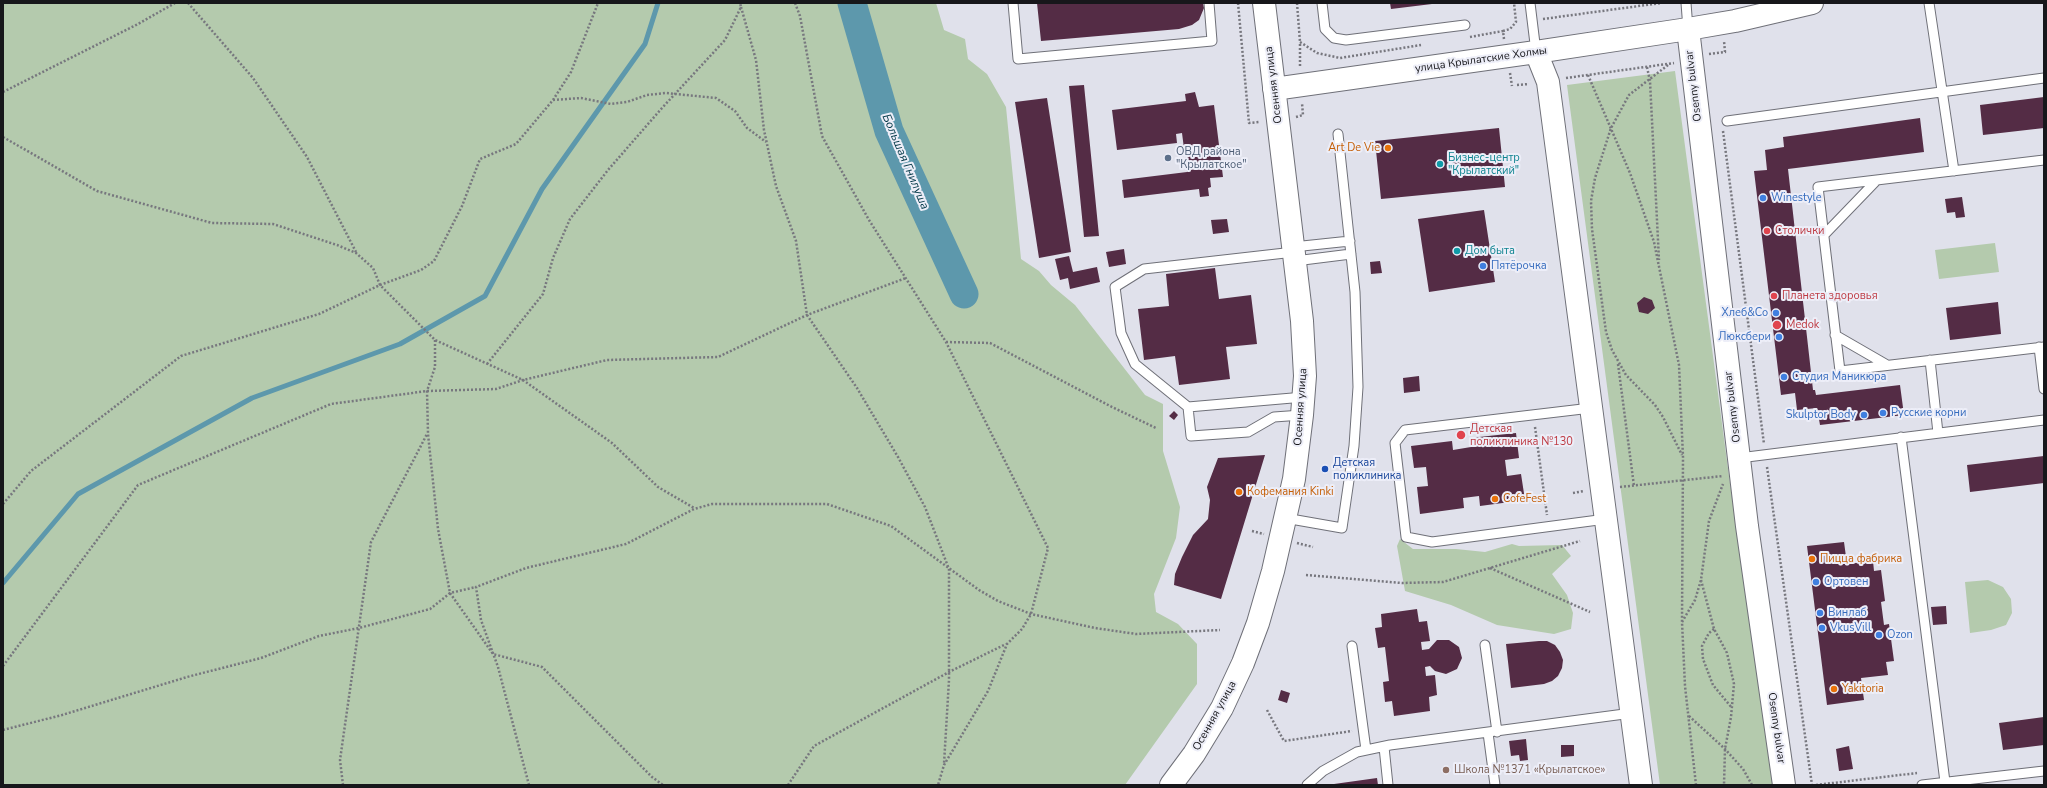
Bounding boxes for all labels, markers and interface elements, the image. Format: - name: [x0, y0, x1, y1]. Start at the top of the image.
- street label: улица Крылатские Холмы: [1414, 44, 1548, 76]
- street label: Осенняя улица: [1263, 46, 1285, 124]
- street label: Osenny bulvar: [1683, 50, 1705, 122]
- water label: Большая Гнилуша: [878, 112, 932, 212]
- place label: Art De Vie: [1328, 141, 1380, 155]
- marker: Art De Vie: [1383, 143, 1393, 153]
- place label: ОВД района "Крылатское": [1176, 145, 1246, 171]
- place label: Бизнес-центр "Крылатский": [1448, 151, 1520, 177]
- marker: ОВД района "Крылатское": [1163, 153, 1173, 163]
- marker: Бизнес-центр "Крылатский": [1435, 159, 1445, 169]
- place label: Winestyle: [1771, 191, 1822, 205]
- marker: Winestyle: [1758, 193, 1768, 203]
- place label: Столички: [1775, 224, 1824, 238]
- marker: Столички: [1762, 226, 1772, 236]
- place label: Дом быта: [1465, 244, 1515, 258]
- marker: Дом быта: [1452, 246, 1462, 256]
- place label: Пятёрочка: [1491, 259, 1547, 273]
- marker: Пятёрочка: [1478, 261, 1488, 271]
- place label: Планета здоровья: [1782, 289, 1878, 303]
- marker: Планета здоровья: [1769, 291, 1779, 301]
- place label: Хлеб&Co: [1722, 306, 1768, 320]
- marker: Хлеб&Co: [1771, 308, 1781, 318]
- place label: Medok: [1786, 318, 1819, 332]
- marker: Medok: [1771, 319, 1783, 331]
- place label: Люксбери: [1718, 330, 1771, 344]
- marker: Люксбери: [1774, 332, 1784, 342]
- street label: Осенняя улица: [1292, 368, 1310, 446]
- place label: Студия Маникюра: [1792, 370, 1887, 384]
- street label: Osenny bulvar: [1722, 371, 1744, 443]
- marker: Студия Маникюра: [1779, 372, 1789, 382]
- place label: Русские корни: [1891, 406, 1966, 420]
- place label: Skulptor Body: [1786, 408, 1856, 422]
- marker: Русские корни: [1878, 408, 1888, 418]
- marker: Skulptor Body: [1859, 410, 1869, 420]
- place label: Детская поликлиника №130: [1470, 422, 1573, 448]
- marker: Детская поликлиника №130: [1455, 429, 1467, 441]
- place label: Детская поликлиника: [1333, 456, 1401, 482]
- marker: Детская поликлиника: [1320, 464, 1330, 474]
- place label: Кофемания Kinki: [1247, 485, 1333, 499]
- marker: Кофемания Kinki: [1234, 487, 1244, 497]
- place label: CofeFest: [1503, 492, 1546, 506]
- marker: CofeFest: [1490, 494, 1500, 504]
- place label: Пицца фабрика: [1820, 552, 1902, 566]
- marker: Пицца фабрика: [1807, 554, 1817, 564]
- place label: Ортовен: [1824, 575, 1868, 589]
- marker: Ортовен: [1811, 577, 1821, 587]
- place label: Винлаб: [1828, 606, 1867, 620]
- marker: Винлаб: [1815, 608, 1825, 618]
- place label: VkusVill: [1830, 621, 1871, 635]
- marker: VkusVill: [1817, 623, 1827, 633]
- place label: Ozon: [1887, 628, 1913, 642]
- marker: Ozon: [1874, 630, 1884, 640]
- street label: Осенняя улица: [1190, 679, 1240, 753]
- place label: Yakitoria: [1842, 682, 1884, 696]
- marker: Yakitoria: [1829, 684, 1839, 694]
- street label: Osenny bulvar: [1764, 692, 1788, 764]
- place label: Школа №1371 «Крылатское»: [1454, 763, 1605, 777]
- marker: Школа №1371 «Крылатское»: [1441, 765, 1451, 775]

